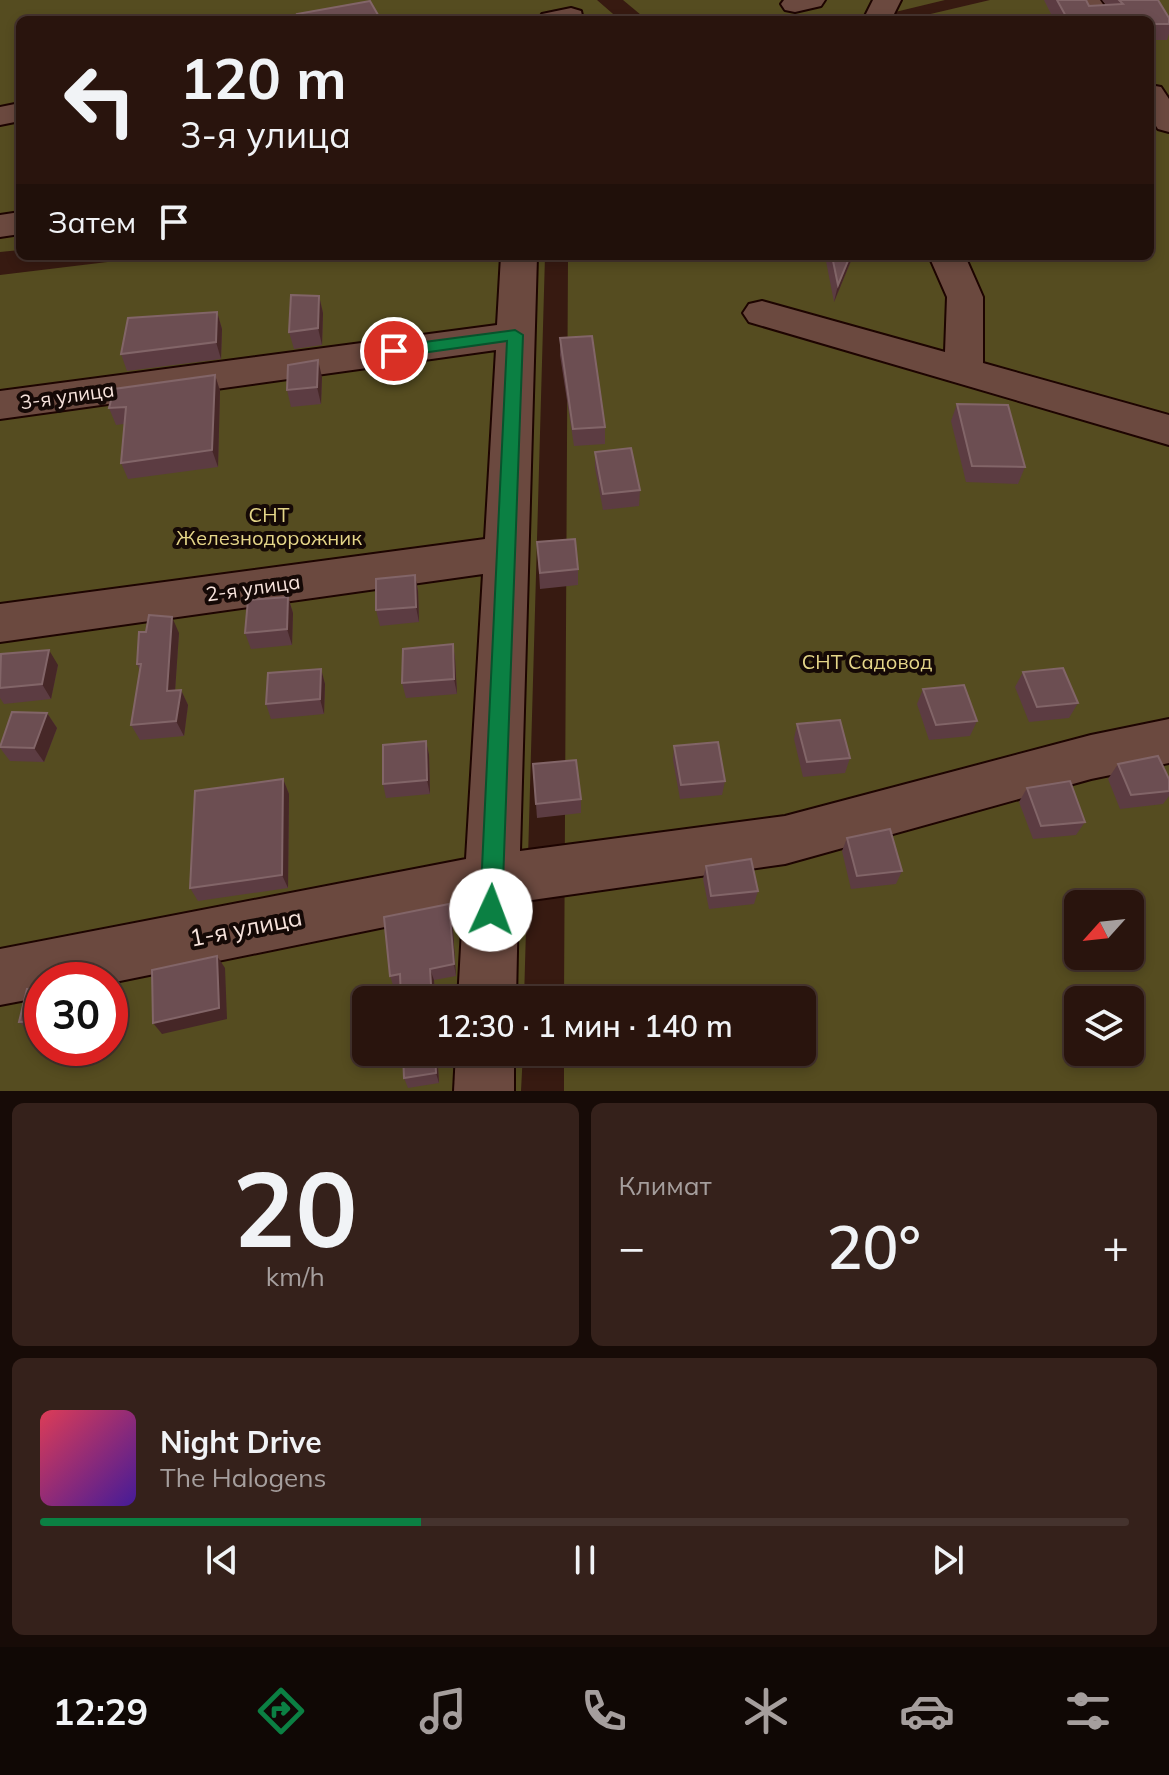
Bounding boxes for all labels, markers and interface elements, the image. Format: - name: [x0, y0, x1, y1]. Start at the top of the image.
- text: 120 m: [180, 43, 347, 113]
- icon: left: [48, 48, 152, 152]
- text: 3-я улица: [180, 112, 351, 157]
- icon: arrive: [152, 200, 196, 244]
- text: Затем: [48, 203, 136, 241]
- pin: [360, 317, 428, 385]
- icon: arrive: [372, 329, 416, 373]
- street label: 3-я улица: [18, 377, 116, 414]
- park label: СНТ Железнодорожник: [176, 502, 362, 550]
- street label: 2-я улица: [204, 569, 302, 606]
- park label: СНТ Садовод: [802, 649, 932, 674]
- position arrow: [449, 868, 533, 952]
- north arrow: [1064, 890, 1144, 970]
- map controls: [1064, 890, 1144, 1066]
- street label: 1-я улица: [187, 901, 305, 953]
- speed limit sign: 30: [24, 962, 128, 1066]
- button: layers: [1064, 986, 1144, 1066]
- text: 12:30 · 1 мин · 140 m: [435, 1007, 733, 1045]
- text: 20: [233, 1142, 358, 1273]
- text: Климат: [619, 1169, 712, 1202]
- text: 20°: [827, 1209, 921, 1284]
- text: −: [619, 1219, 645, 1274]
- text: +: [1103, 1219, 1129, 1274]
- text: km/h: [266, 1260, 325, 1293]
- text: Night Drive: [160, 1423, 322, 1461]
- text: The Halogens: [160, 1461, 326, 1494]
- icon: previous: [200, 1538, 244, 1582]
- icon: pause: [563, 1538, 607, 1582]
- icon: next: [926, 1538, 970, 1582]
- icon: directions: [253, 1683, 309, 1739]
- icon: music: [415, 1683, 471, 1739]
- icon: phone: [576, 1683, 632, 1739]
- icon: climate: [738, 1683, 794, 1739]
- icon: car: [899, 1683, 955, 1739]
- icon: filters: [1060, 1683, 1116, 1739]
- text: 12:29: [53, 1689, 148, 1734]

